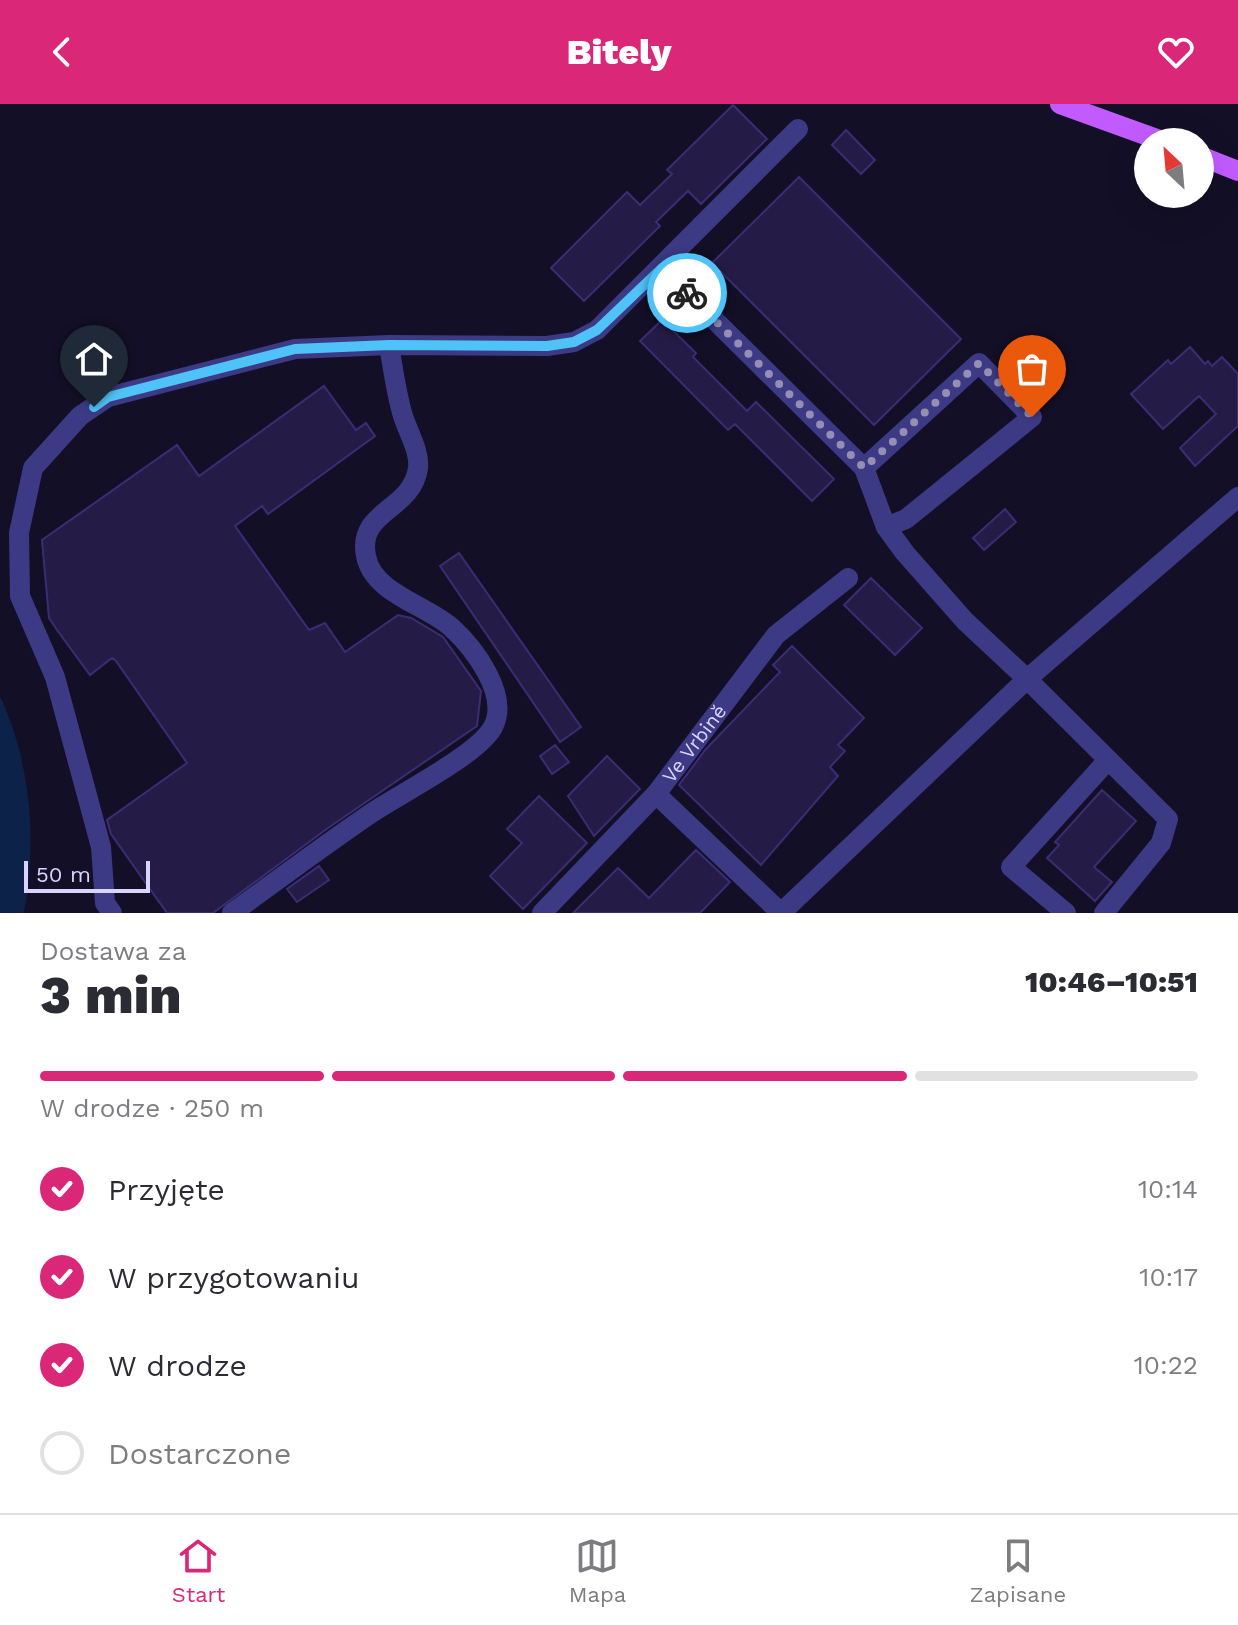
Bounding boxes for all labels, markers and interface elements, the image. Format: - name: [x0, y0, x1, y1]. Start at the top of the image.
- icon: back: [40, 30, 84, 74]
- icon: heart: [1154, 30, 1198, 74]
- text: Bitely: [567, 31, 672, 73]
- north arrow: [1134, 128, 1214, 208]
- map controls: [1134, 128, 1214, 208]
- courier: [647, 253, 727, 333]
- icon: bike: [665, 271, 709, 315]
- pin: [60, 325, 128, 407]
- pin: [998, 335, 1066, 417]
- icon: home: [72, 337, 116, 381]
- icon: bag: [1010, 347, 1054, 391]
- street label: Ve Vrbině: [657, 700, 731, 787]
- scale bar: [24, 857, 150, 893]
- text: 50 m: [36, 862, 91, 887]
- text: Dostawa za: [40, 936, 186, 966]
- text: 10:46–10:51: [1025, 964, 1198, 999]
- text: 3 min: [40, 965, 182, 1026]
- text: W drodze · 250 m: [40, 1093, 264, 1123]
- icon: check: [40, 1167, 84, 1211]
- text: Przyjęte: [108, 1172, 225, 1207]
- text: 10:14: [1138, 1174, 1198, 1204]
- icon: check: [40, 1255, 84, 1299]
- text: W przygotowaniu: [108, 1260, 359, 1295]
- text: 10:17: [1139, 1262, 1198, 1292]
- icon: check: [40, 1343, 84, 1387]
- text: W drodze: [108, 1348, 247, 1383]
- text: 10:22: [1134, 1350, 1198, 1380]
- text: Dostarczone: [108, 1436, 291, 1471]
- tab: Start: [172, 1534, 225, 1607]
- tab: Mapa: [569, 1534, 626, 1607]
- tab: Zapisane: [970, 1534, 1066, 1607]

